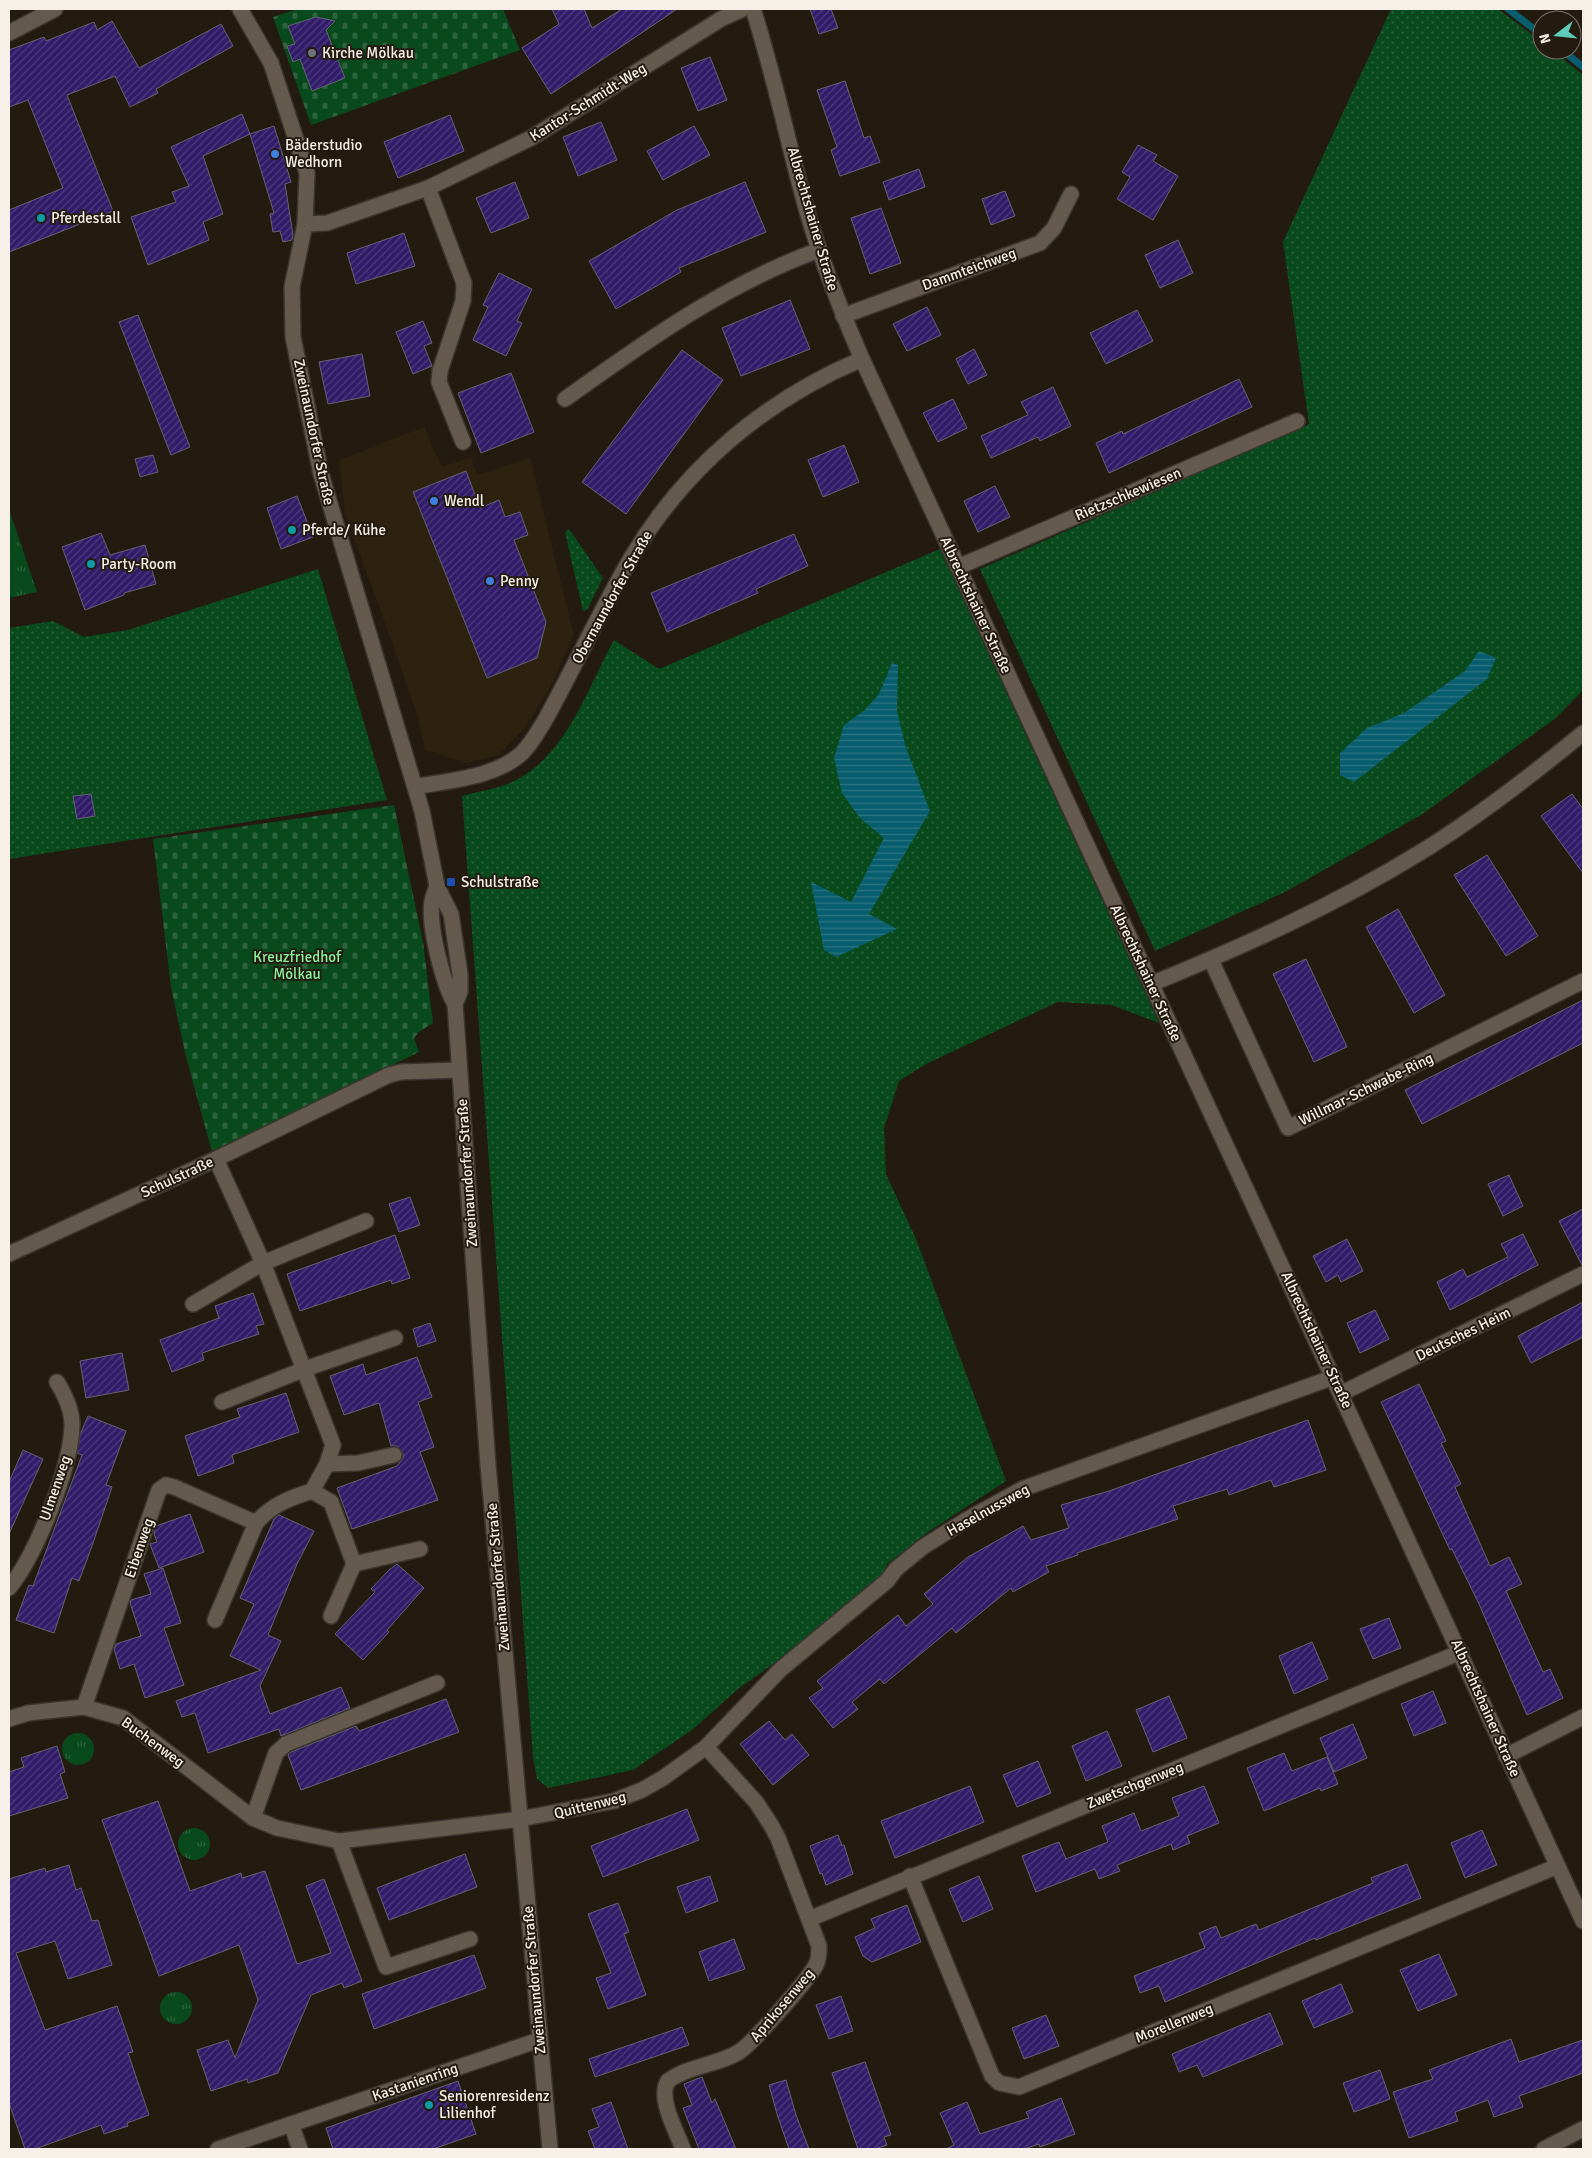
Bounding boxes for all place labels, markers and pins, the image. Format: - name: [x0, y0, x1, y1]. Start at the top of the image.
- place label: Kirche Mölkau: [322, 44, 414, 62]
- marker: Kirche Mölkau: [306, 47, 318, 59]
- place label: Bäderstudio Wedhorn: [285, 136, 363, 171]
- marker: Bäderstudio Wedhorn: [269, 148, 281, 160]
- place label: Pferdestall: [51, 209, 121, 227]
- marker: Pferdestall: [35, 212, 47, 224]
- place label: Wendl: [444, 492, 484, 510]
- marker: Wendl: [428, 495, 440, 507]
- place label: Pferde/ Kühe: [302, 521, 386, 539]
- marker: Pferde/ Kühe: [286, 524, 298, 536]
- place label: Party-Room: [101, 555, 177, 573]
- marker: Party-Room: [85, 558, 97, 570]
- place label: Penny: [500, 572, 539, 590]
- marker: Penny: [484, 575, 496, 587]
- place label: Schulstraße: [461, 873, 539, 891]
- marker: Schulstraße: [445, 876, 457, 888]
- place label: Seniorenresidenz Lilienhof: [439, 2087, 550, 2122]
- marker: Seniorenresidenz Lilienhof: [423, 2099, 435, 2111]

